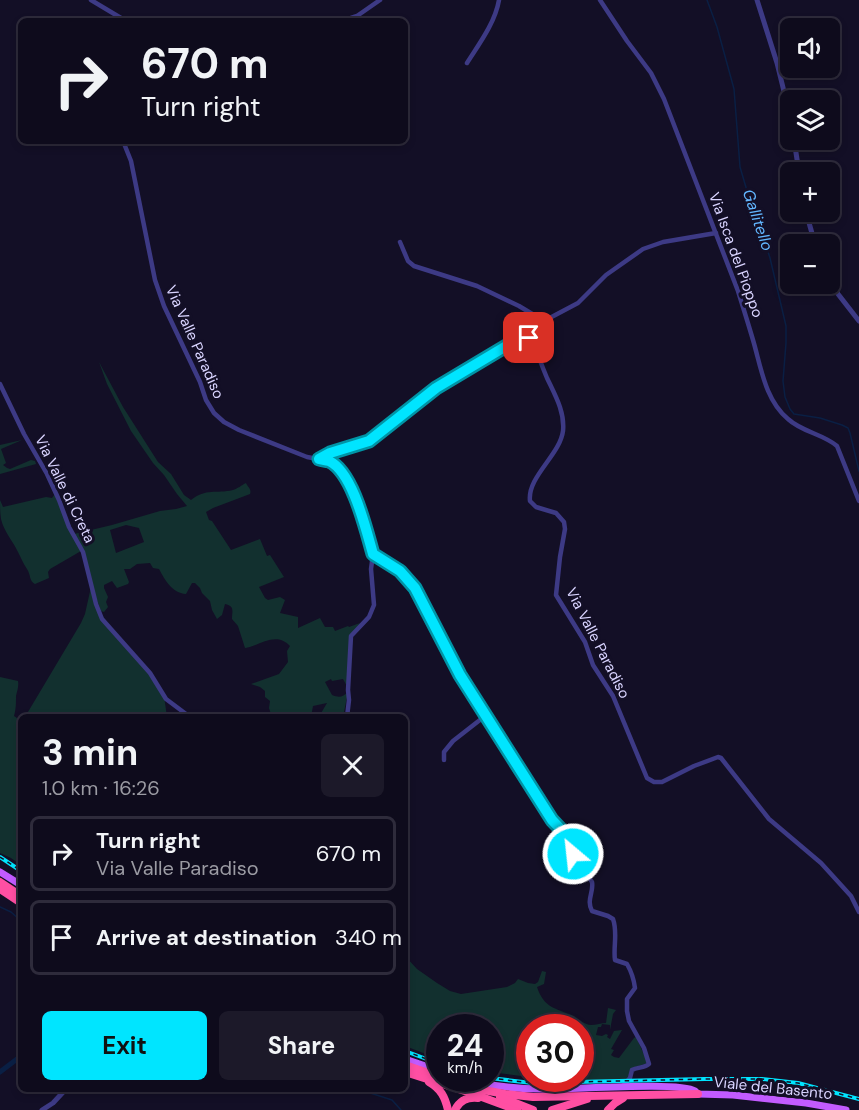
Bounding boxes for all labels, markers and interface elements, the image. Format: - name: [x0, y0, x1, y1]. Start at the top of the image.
- map controls: [780, 18, 840, 294]
- button: sound: [780, 18, 840, 78]
- text: 670 m: [141, 36, 268, 91]
- icon: right: [42, 42, 120, 120]
- text: Turn right: [141, 89, 261, 124]
- button: layers: [780, 90, 840, 150]
- button: +: [780, 162, 840, 222]
- water label: Gallitello: [738, 186, 778, 254]
- street label: Via Isca del Pioppo: [704, 190, 768, 320]
- button: −: [780, 234, 840, 294]
- street label: Via Valle Paradiso: [161, 282, 229, 402]
- pin: [503, 312, 554, 363]
- icon: arrive: [512, 321, 545, 354]
- street label: Via Valle di Creta: [30, 432, 100, 546]
- street label: Via Valle Paradiso: [561, 584, 635, 702]
- text: 3 min: [42, 729, 138, 776]
- button: close: [321, 734, 384, 797]
- text: 1.0 km · 16:26: [42, 775, 160, 801]
- position arrow: [541, 822, 605, 886]
- text: Turn right: [96, 826, 201, 855]
- icon: right: [45, 837, 78, 870]
- text: 670 m: [316, 839, 381, 868]
- text: Via Valle Paradiso: [96, 855, 259, 881]
- icon: arrive: [45, 921, 78, 954]
- text: Arrive at destination: [96, 923, 317, 952]
- text: 340 m: [335, 923, 402, 952]
- button: Exit: [42, 1011, 207, 1080]
- button: Share: [219, 1011, 384, 1080]
- speed limit sign: 30: [516, 1014, 594, 1092]
- text: 24: [447, 1026, 483, 1065]
- text: km/h: [447, 1058, 483, 1078]
- street label: Viale del Basento: [713, 1072, 833, 1104]

